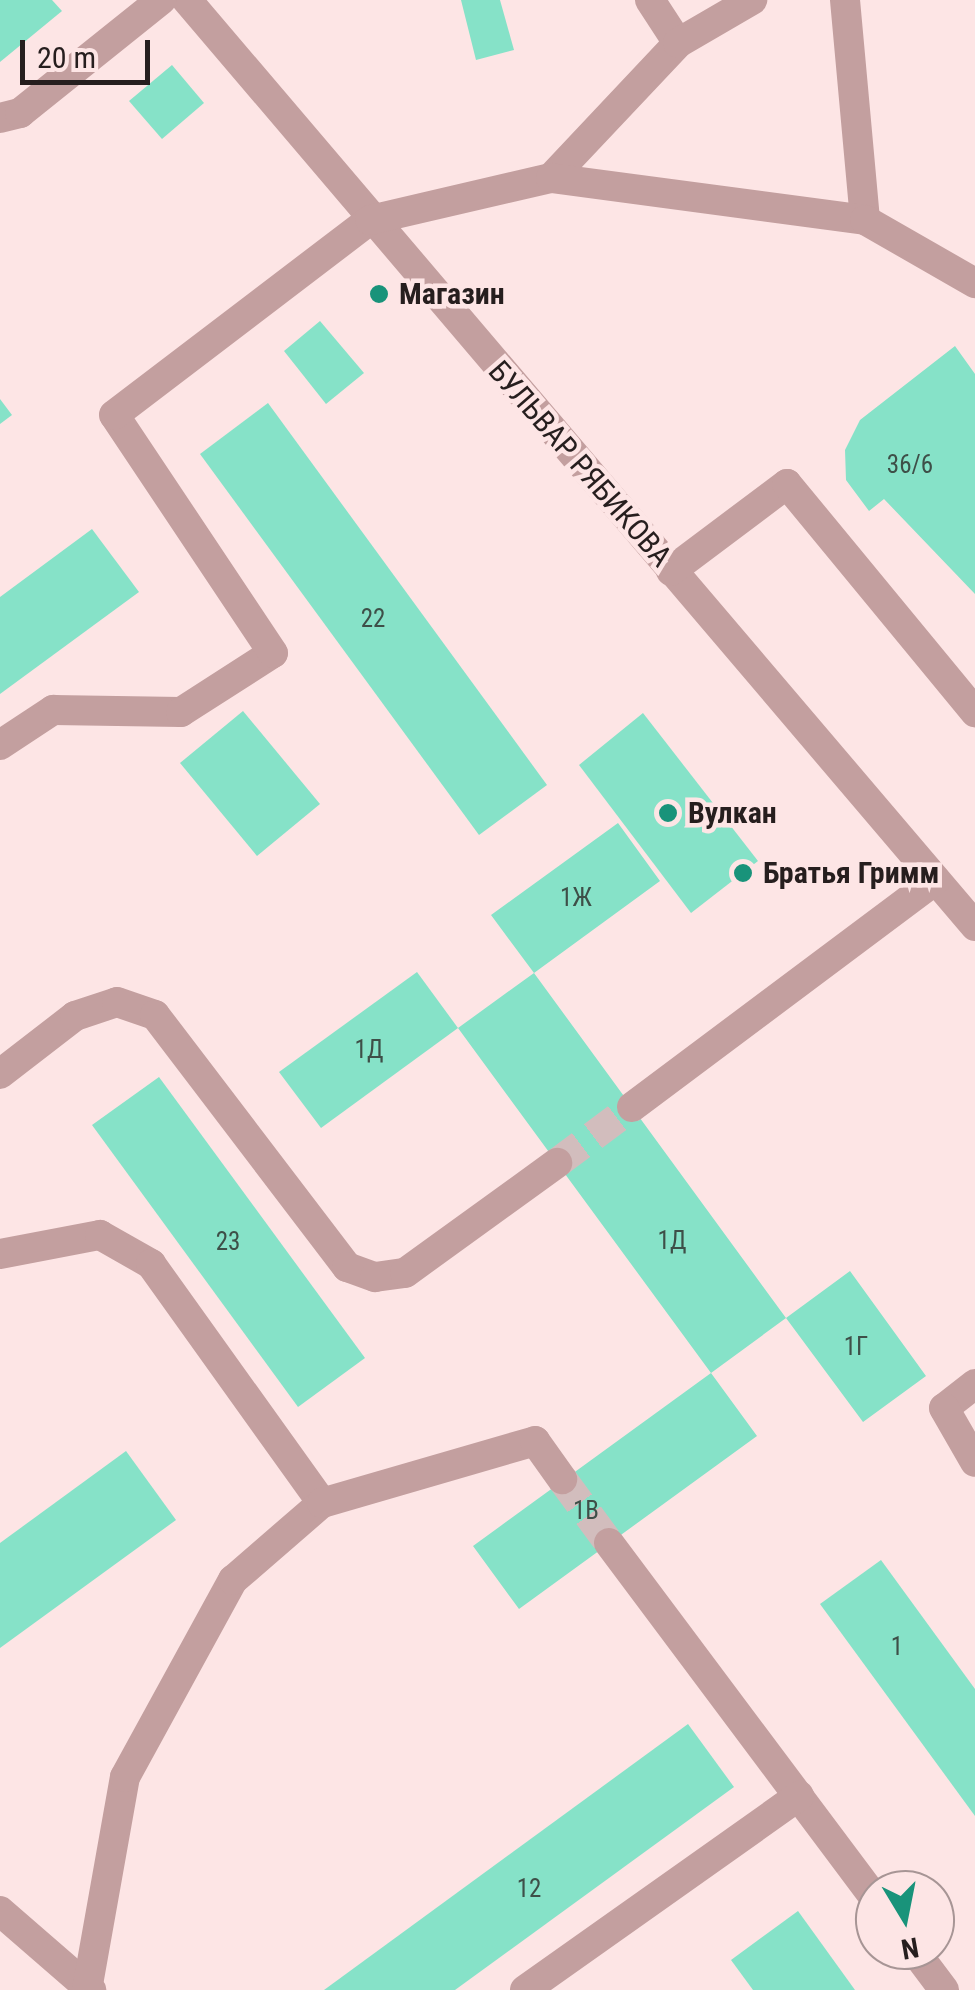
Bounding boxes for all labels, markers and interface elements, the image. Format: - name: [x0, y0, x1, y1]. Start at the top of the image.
- scale bar: [25, 20, 155, 82]
- text: 20 m: [37, 40, 96, 75]
- place label: Магазин: [399, 276, 505, 312]
- marker: Магазин: [368, 283, 390, 305]
- street label: БУЛЬВАР РЯБИКОВА: [481, 354, 679, 574]
- house number: 36/6: [887, 450, 933, 480]
- house number: 22: [361, 604, 385, 634]
- place label: Вулкан: [688, 795, 777, 831]
- marker: Вулкан: [657, 802, 679, 824]
- place label: Братья Гримм: [763, 855, 939, 891]
- marker: Братья Гримм: [732, 862, 754, 884]
- house number: 1Ж: [560, 883, 592, 913]
- house number: 1Д: [355, 1035, 383, 1065]
- house number: 1Д: [658, 1226, 686, 1256]
- house number: 23: [216, 1227, 240, 1257]
- house number: 1Г: [844, 1332, 868, 1362]
- house number: 1В: [573, 1496, 599, 1526]
- house number: 1: [891, 1632, 903, 1662]
- north arrow: [855, 1870, 955, 1970]
- house number: 12: [517, 1874, 541, 1904]
- text: N: [899, 1930, 921, 1966]

